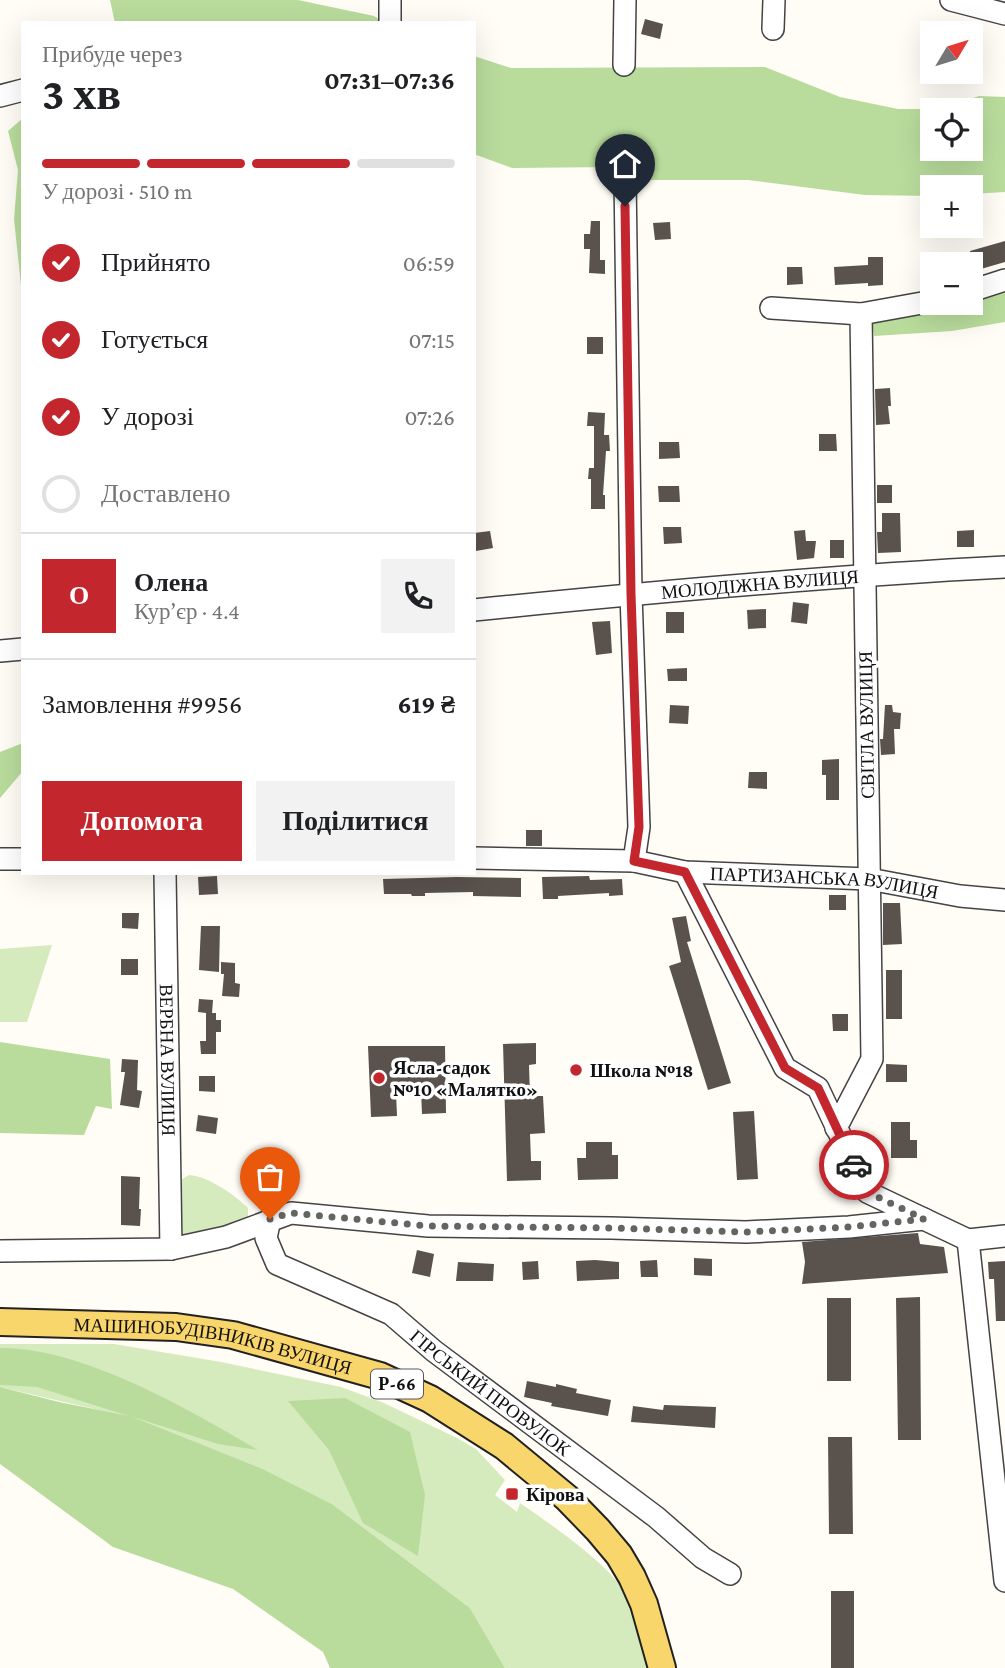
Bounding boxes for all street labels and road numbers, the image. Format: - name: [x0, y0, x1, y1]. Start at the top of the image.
- street label: МОЛОДІЖНА ВУЛИЦЯ: [660, 566, 860, 603]
- street label: СВІТЛА ВУЛИЦЯ: [855, 651, 878, 799]
- street label: ПАРТИЗАНСЬКА ВУЛИЦЯ: [710, 863, 940, 903]
- street label: ВЕРБНА ВУЛИЦЯ: [156, 984, 179, 1137]
- street label: МАШИНОБУДІВНИКІВ ВУЛИЦЯ: [73, 1314, 354, 1379]
- street label: ГІРСЬКИЙ ПРОВУЛОК: [406, 1325, 575, 1461]
- road number: Р-66: [371, 1370, 423, 1399]

